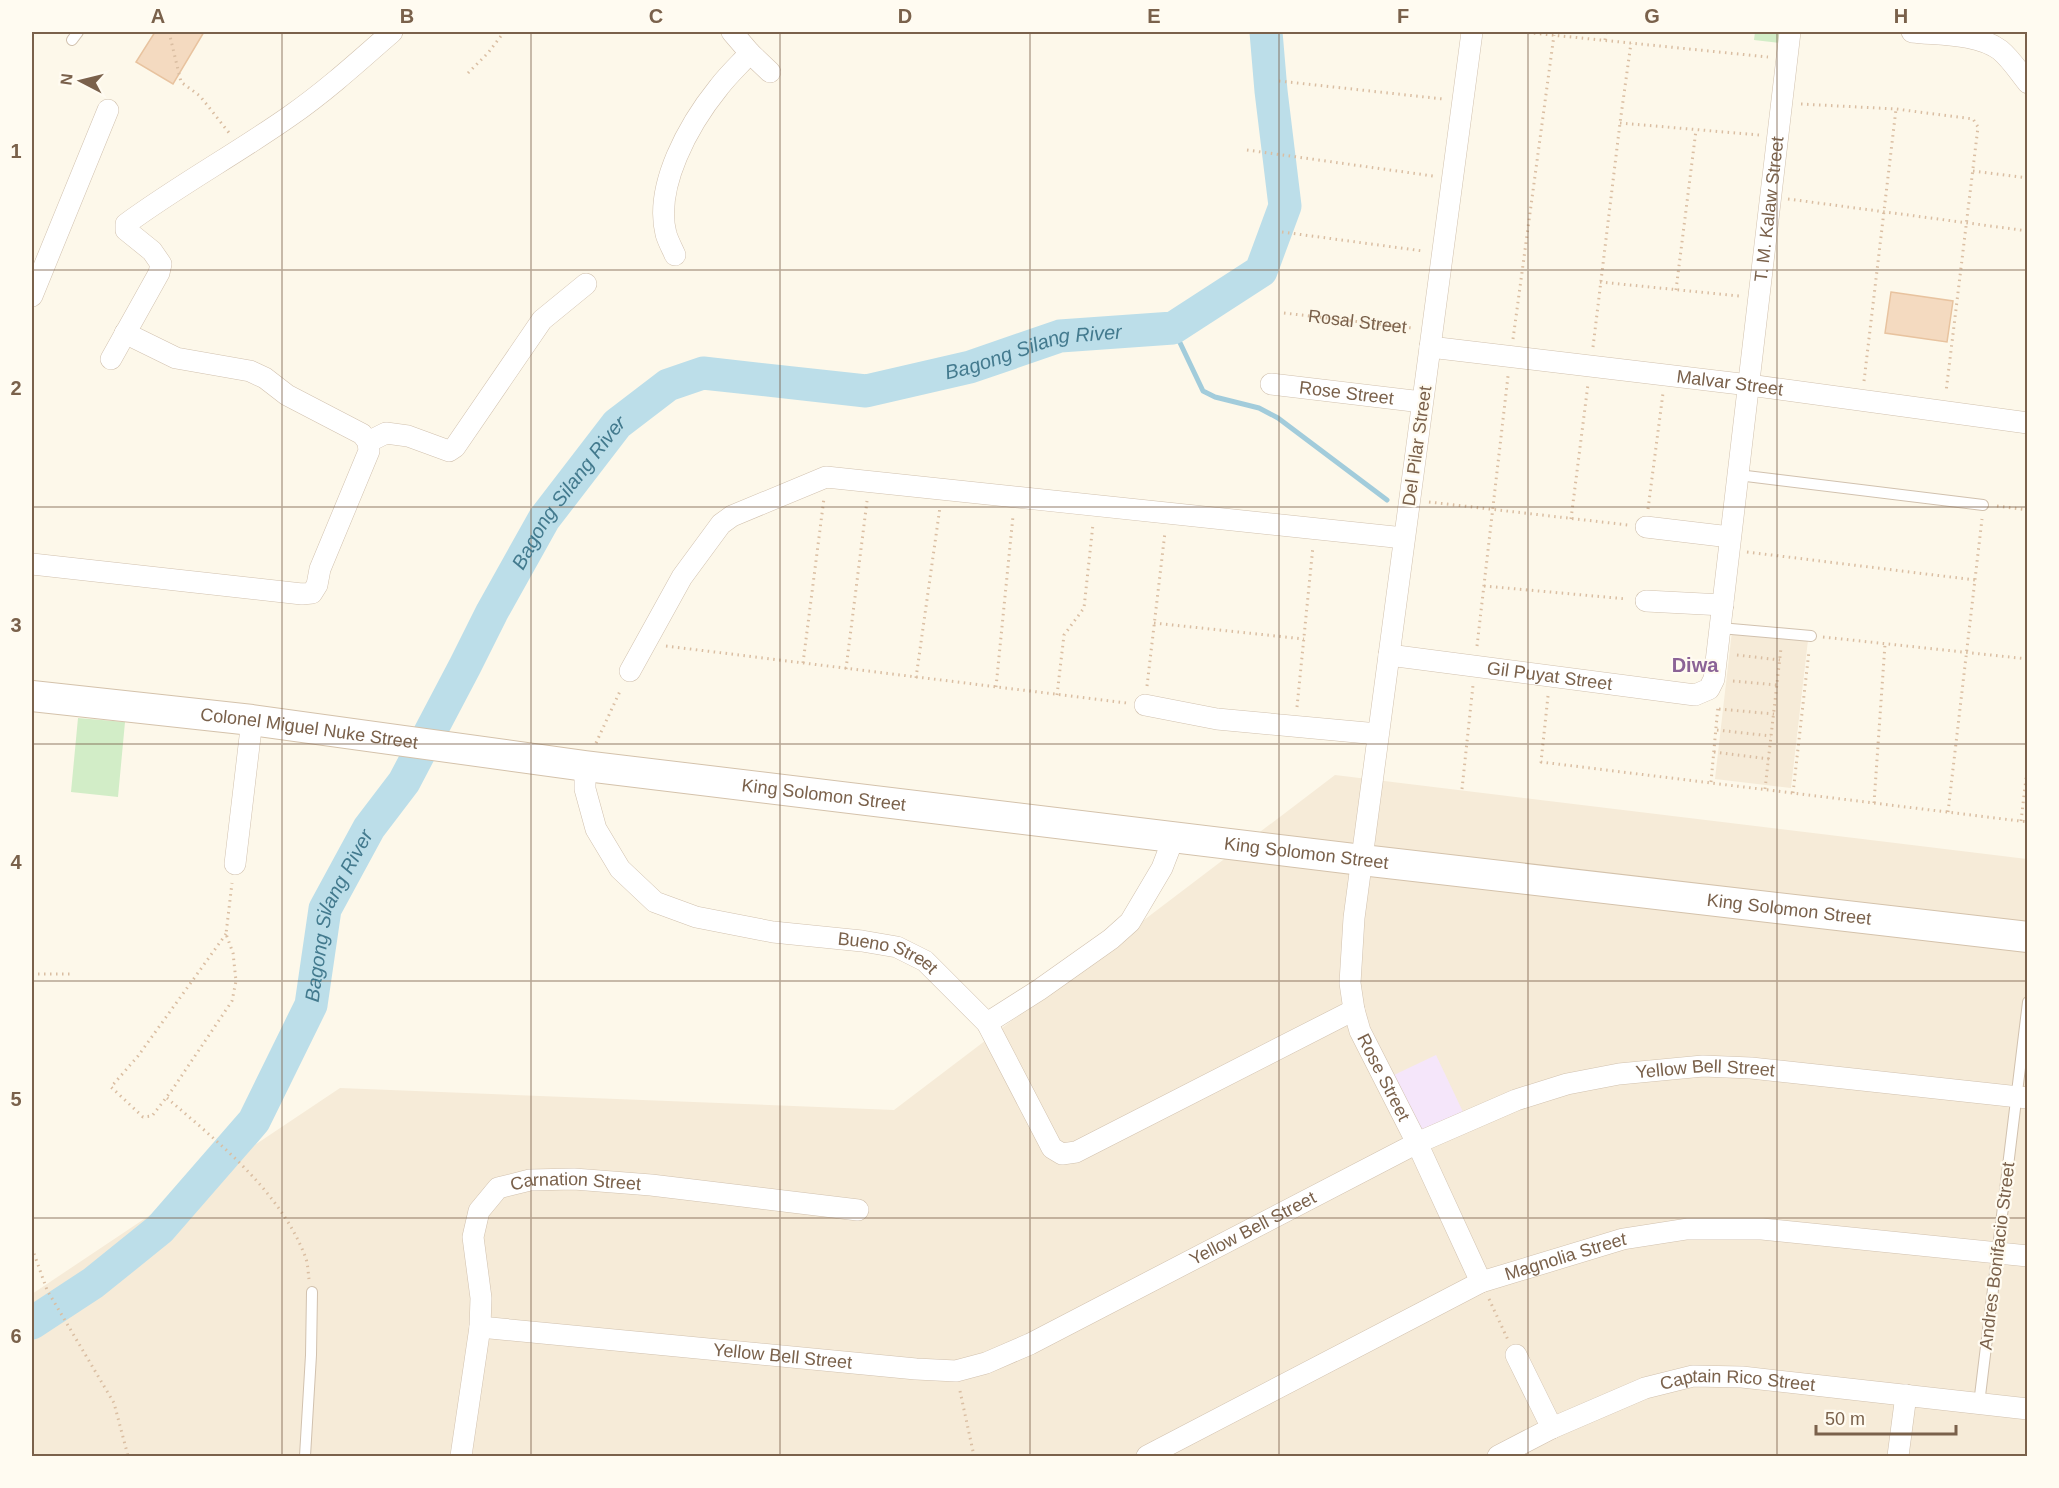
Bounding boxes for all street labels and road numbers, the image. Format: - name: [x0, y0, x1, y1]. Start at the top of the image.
- street label: T. M. Kalaw Street: [1751, 135, 1788, 283]
- street label: Rosal Street: [1307, 306, 1408, 337]
- street label: Malvar Street: [1676, 366, 1784, 400]
- street label: Rose Street: [1298, 377, 1395, 409]
- street label: Del Pilar Street: [1399, 385, 1435, 507]
- street label: Gil Puyat Street: [1486, 658, 1613, 694]
- street label: Colonel Miguel Nuke Street: [199, 704, 419, 753]
- street label: King Solomon Street: [741, 775, 907, 815]
- street label: King Solomon Street: [1223, 833, 1389, 873]
- street label: King Solomon Street: [1706, 890, 1872, 929]
- street label: Bueno Street: [837, 929, 942, 978]
- street label: Rose Street: [1353, 1030, 1414, 1124]
- street label: Yellow Bell Street: [1635, 1056, 1776, 1082]
- street label: Andres Bonifacio Street: [1976, 1161, 2018, 1351]
- street label: Carnation Street: [508, 1169, 642, 1195]
- street label: Yellow Bell Street: [1186, 1187, 1319, 1269]
- street label: Magnolia Street: [1502, 1229, 1628, 1284]
- street label: Yellow Bell Street: [712, 1340, 853, 1373]
- street label: Captain Rico Street: [1658, 1366, 1816, 1395]

